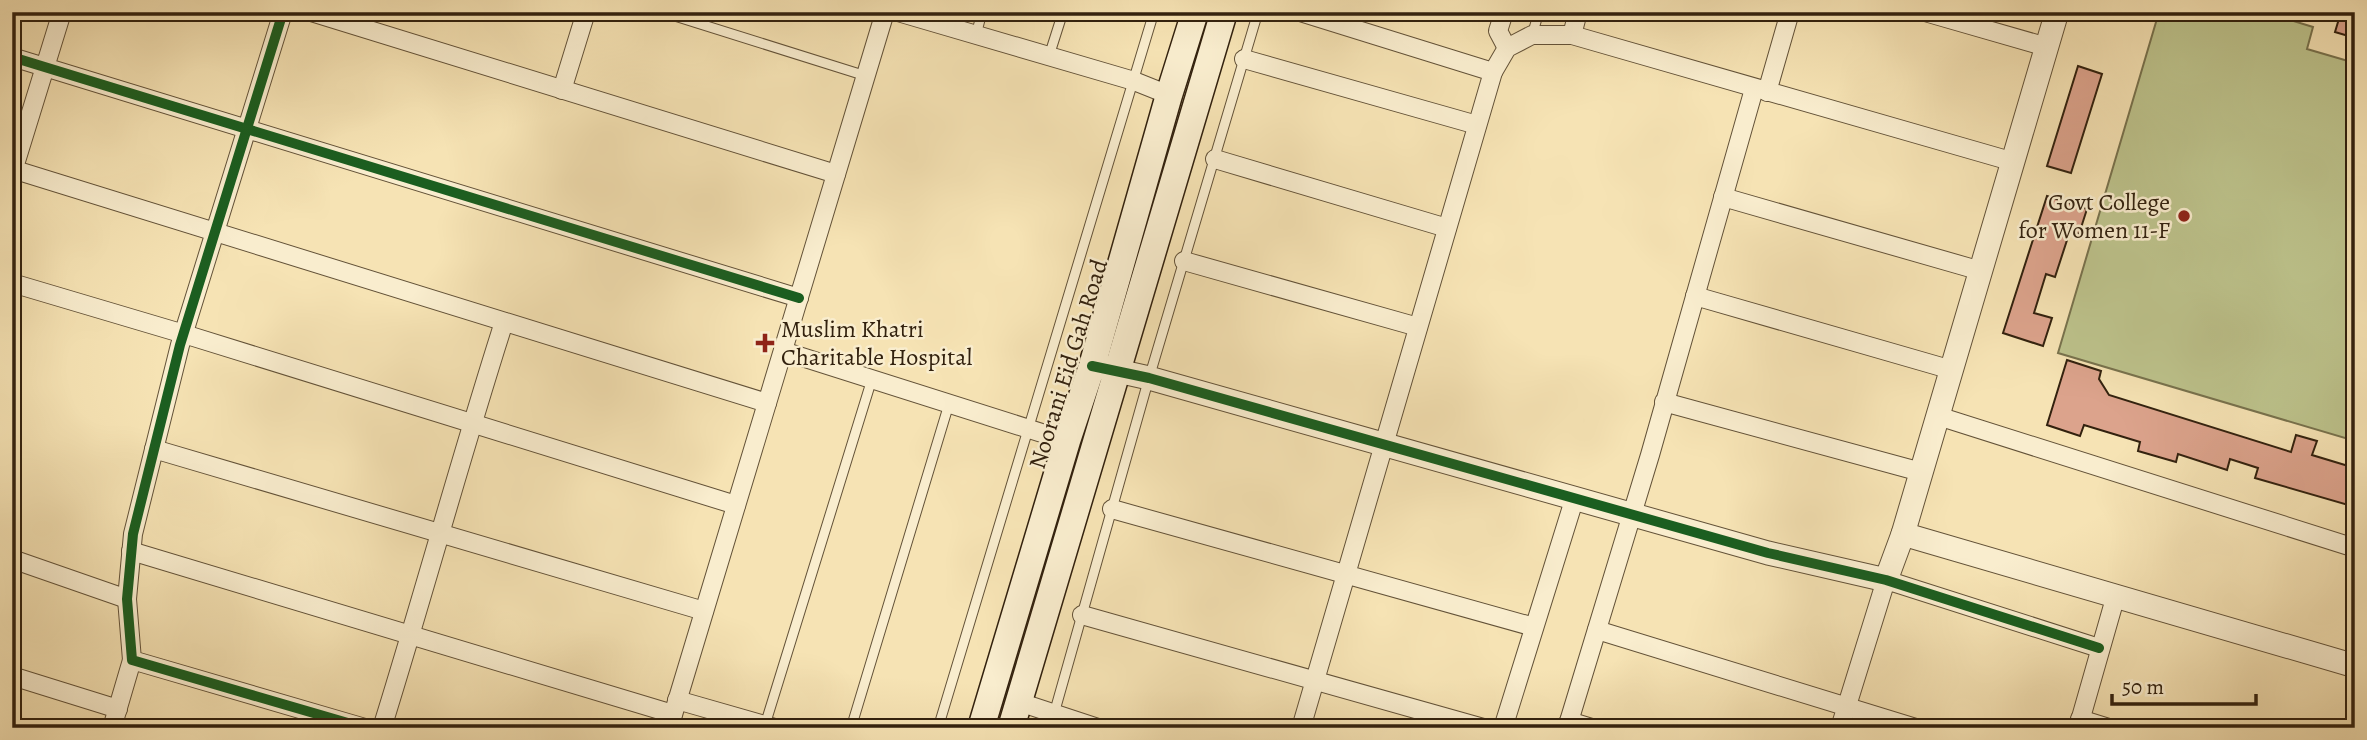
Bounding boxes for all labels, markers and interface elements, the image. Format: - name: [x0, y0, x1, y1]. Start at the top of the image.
- place label: Govt College for Women 11-F: [2018, 186, 2170, 246]
- marker: Govt College for Women 11-F: [2176, 208, 2192, 224]
- street label: Noorani Eid Gah Road: [1021, 255, 1115, 473]
- place label: Muslim Khatri Charitable Hospital: [781, 313, 972, 373]
- marker: Muslim Khatri Charitable Hospital: [755, 333, 775, 353]
- scale bar: [2112, 663, 2255, 707]
- text: 50 m: [2122, 673, 2164, 701]

